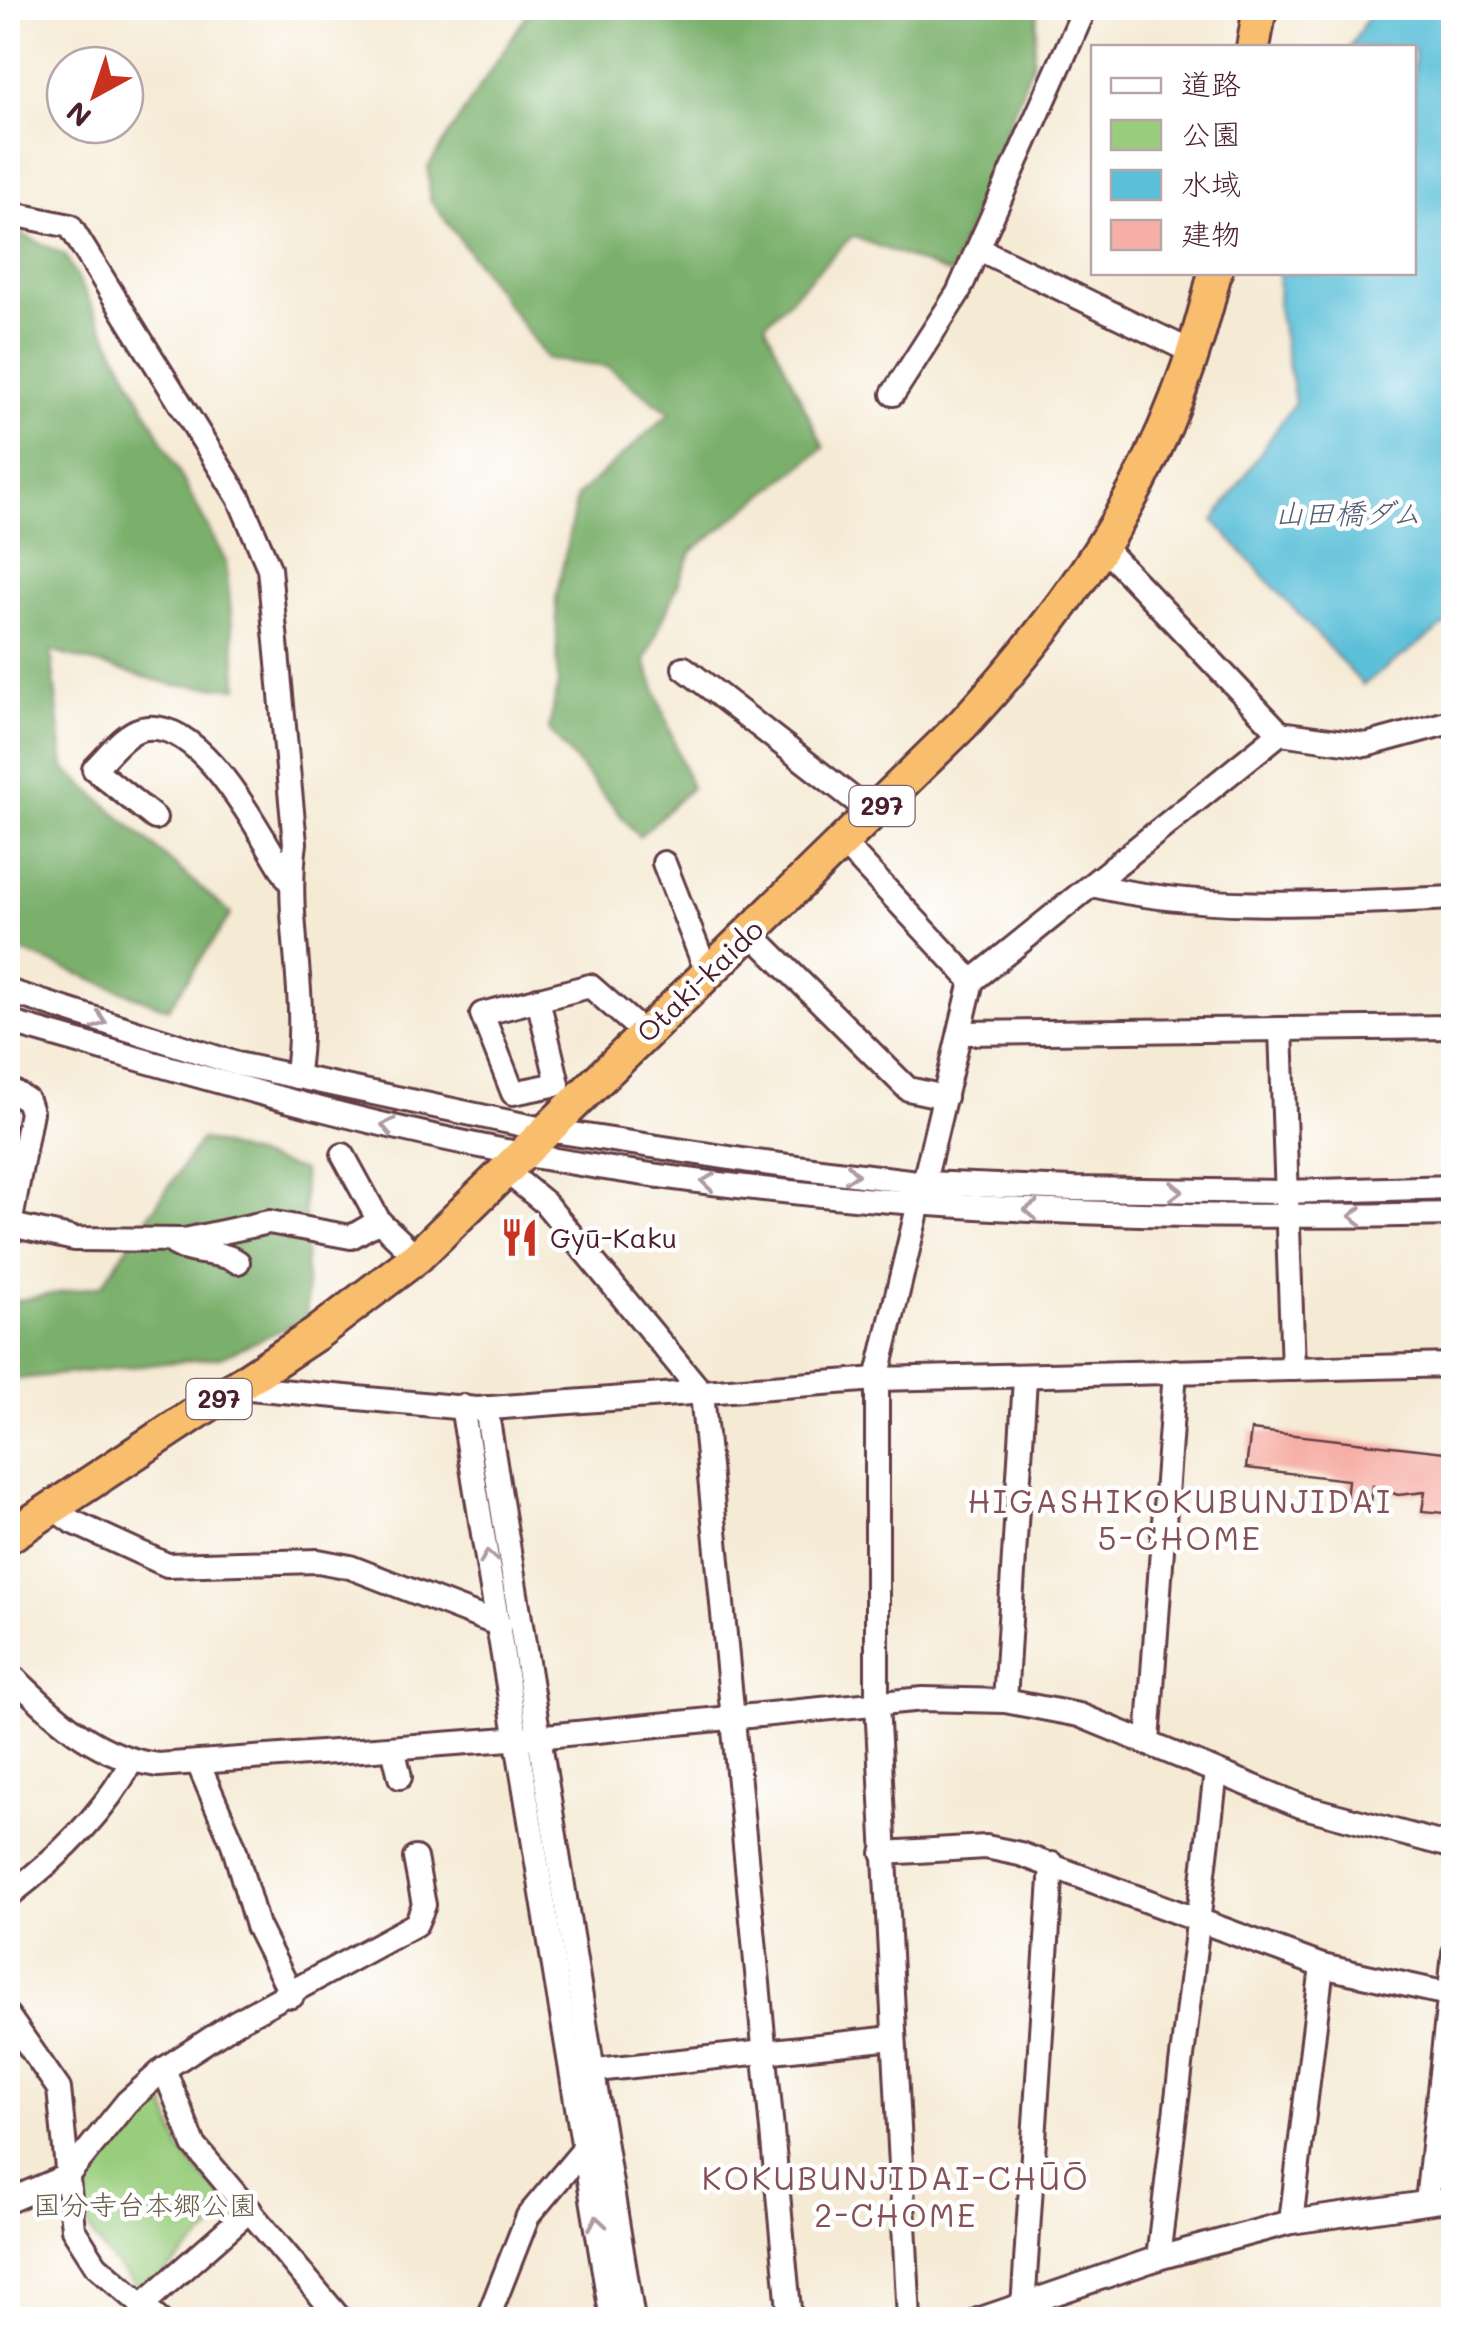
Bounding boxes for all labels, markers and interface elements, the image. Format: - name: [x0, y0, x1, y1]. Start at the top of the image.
- north arrow: [45, 45, 145, 145]
- legend: [1091, 45, 1416, 275]
- text: 道路: [1181, 63, 1241, 103]
- text: N: [59, 94, 98, 136]
- text: 公園: [1181, 113, 1241, 153]
- text: 水域: [1181, 163, 1241, 203]
- text: 建物: [1181, 213, 1241, 253]
- water label: 山田橋ダム: [1274, 492, 1422, 532]
- road number: 297: [850, 786, 914, 826]
- street label: Otaki-kaido: [628, 911, 770, 1050]
- one-way arrow: [91, 1009, 108, 1029]
- one-way arrow: [379, 1117, 396, 1138]
- one-way arrow: [844, 1163, 860, 1184]
- one-way arrow: [699, 1172, 715, 1193]
- one-way arrow: [1169, 1180, 1185, 1201]
- one-way arrow: [1023, 1200, 1039, 1221]
- one-way arrow: [1348, 1206, 1364, 1227]
- restaurant icon: Gyū-Kaku: [499, 1217, 541, 1259]
- place label: Gyū-Kaku: [550, 1219, 677, 1255]
- road number: 297: [186, 1379, 252, 1419]
- district label: HIGASHIKOKUBUNJIDAI 5-CHOME: [967, 1479, 1393, 1558]
- one-way arrow: [478, 1549, 499, 1565]
- district label: KOKUBUNJIDAI-CHŪŌ 2-CHOME: [702, 2156, 1090, 2235]
- park label: 国分寺台本郷公園: [33, 2186, 257, 2222]
- one-way arrow: [587, 2215, 608, 2231]

